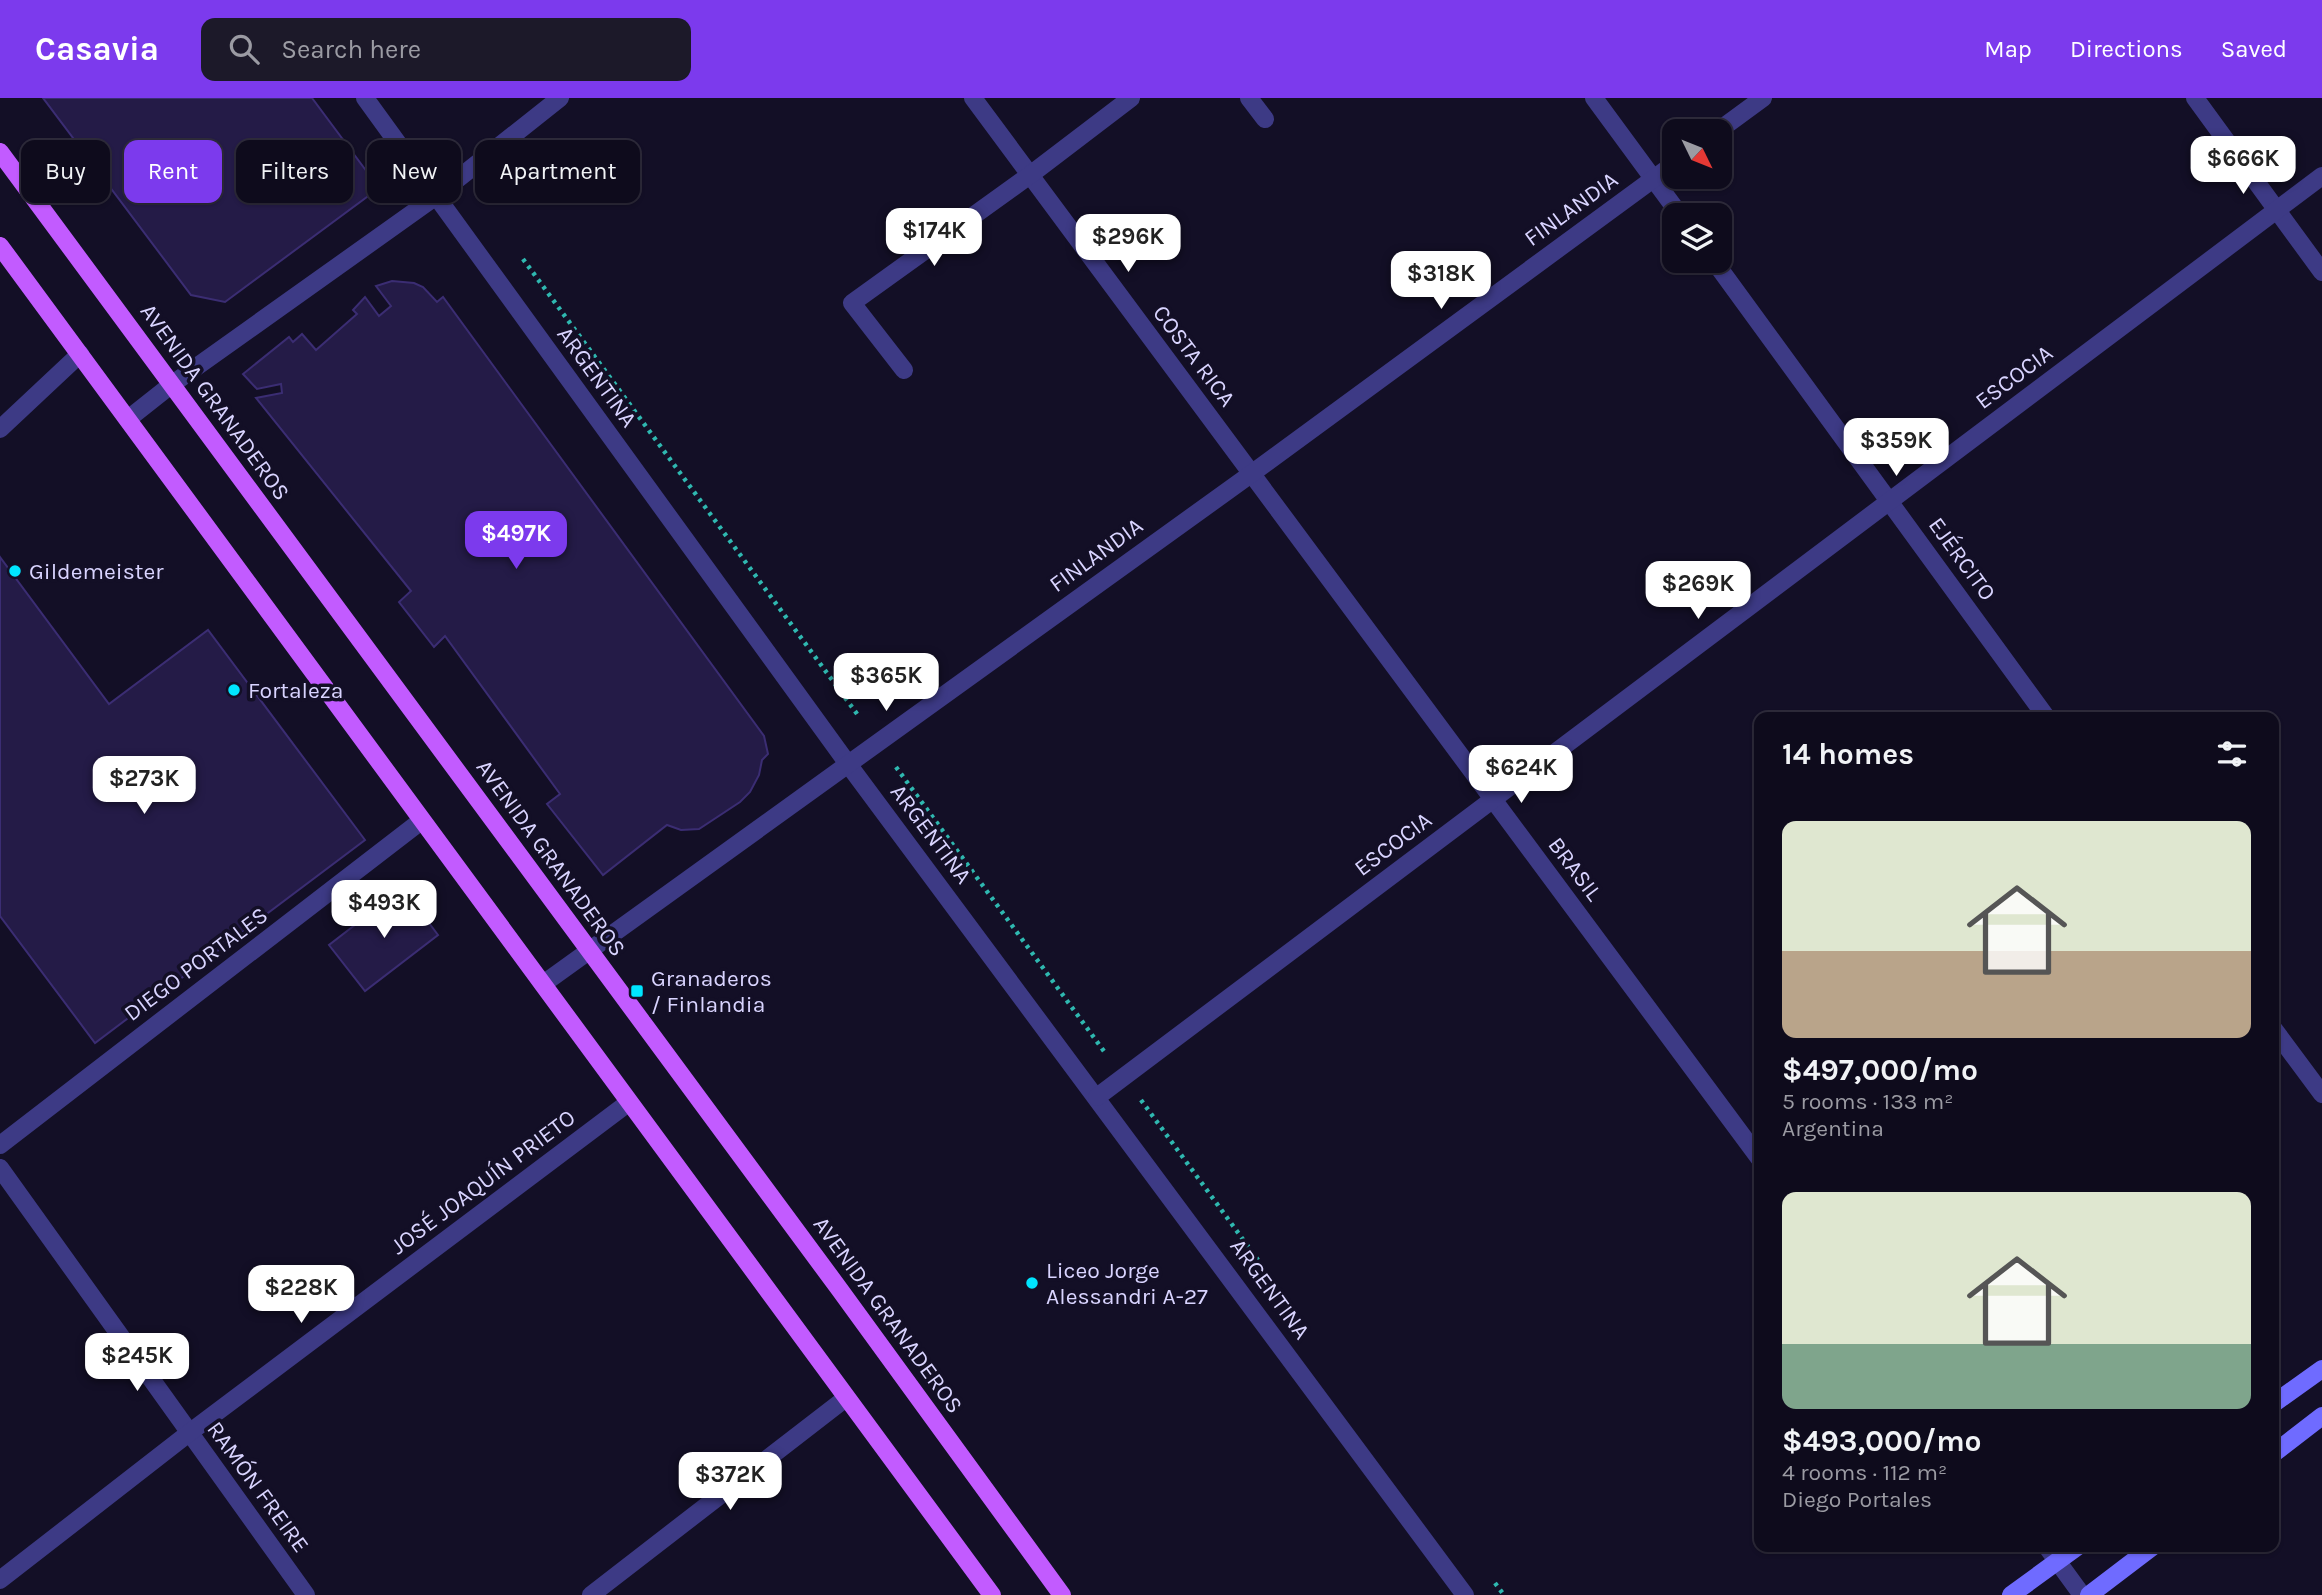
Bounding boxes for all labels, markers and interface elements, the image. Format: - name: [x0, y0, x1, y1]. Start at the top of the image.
- search box: [201, 18, 691, 81]
- text: Casavia: [35, 30, 159, 68]
- icon: search: [225, 30, 263, 68]
- text: Search here: [281, 34, 421, 65]
- text: Map: [1984, 35, 2032, 63]
- text: Directions: [2070, 35, 2183, 63]
- text: Saved: [2221, 35, 2287, 63]
- north arrow: [1662, 119, 1732, 189]
- map controls: [1662, 119, 1732, 273]
- pin: $666K: [2194, 136, 2292, 196]
- chip: Buy: [21, 140, 110, 203]
- chip: Rent: [124, 140, 222, 203]
- chip: Filters: [236, 140, 353, 203]
- chip: New: [367, 140, 461, 203]
- chip: Apartment: [475, 140, 640, 203]
- text: $666K: [2207, 145, 2279, 172]
- street label: FINLANDIA: [1519, 166, 1623, 252]
- button: layers: [1662, 203, 1732, 273]
- pin: $174K: [885, 208, 983, 268]
- pin: $296K: [1079, 214, 1177, 274]
- text: $174K: [902, 217, 966, 244]
- text: $296K: [1092, 223, 1164, 250]
- pin: $318K: [1392, 252, 1490, 311]
- text: $318K: [1407, 260, 1475, 287]
- street label: AVENIDA GRANADEROS: [135, 298, 295, 506]
- street label: COSTA RICA: [1147, 300, 1241, 412]
- street label: ARGENTINA: [551, 321, 643, 433]
- street label: ESCOCIA: [1970, 339, 2058, 415]
- pin: $359K: [1847, 418, 1945, 478]
- text: $359K: [1860, 427, 1932, 454]
- pin: $497K: [467, 512, 565, 571]
- street label: FINLANDIA: [1044, 512, 1148, 598]
- street label: EJÉRCITO: [1923, 512, 2001, 606]
- text: $497K: [481, 520, 551, 547]
- place label: Gildemeister: [29, 558, 164, 585]
- pin: $269K: [1649, 561, 1747, 621]
- marker: Gildemeister: [7, 563, 23, 579]
- text: $269K: [1662, 570, 1734, 597]
- pin: $365K: [837, 654, 935, 713]
- text: $365K: [850, 662, 922, 689]
- place label: Fortaleza: [248, 677, 343, 704]
- marker: Fortaleza: [226, 682, 242, 698]
- icon: filters: [2213, 735, 2251, 773]
- text: 14 homes: [1782, 736, 1914, 772]
- pin: $624K: [1472, 746, 1570, 805]
- street label: AVENIDA GRANADEROS: [471, 754, 631, 962]
- text: $624K: [1485, 754, 1557, 781]
- pin: $273K: [95, 756, 193, 816]
- text: $273K: [109, 765, 179, 792]
- street label: ARGENTINA: [885, 779, 977, 889]
- street label: ESCOCIA: [1349, 806, 1437, 882]
- street label: BRASIL: [1542, 832, 1608, 906]
- icon: home: [1954, 867, 2080, 993]
- pin: $493K: [335, 880, 433, 940]
- text: $493K: [348, 889, 420, 916]
- street label: DIEGO PORTALES: [119, 901, 273, 1027]
- place label: Granaderos / Finlandia: [651, 965, 772, 1018]
- marker: Granaderos / Finlandia: [629, 983, 645, 999]
- text: $497,000/mo: [1782, 1052, 1978, 1088]
- text: 5 rooms · 133 m²: [1782, 1088, 1954, 1115]
- street label: JOSÉ JOAQUÍN PRIETO: [385, 1104, 581, 1260]
- text: Argentina: [1782, 1115, 1884, 1142]
- street label: AVENIDA GRANADEROS: [808, 1211, 968, 1419]
- street label: ARGENTINA: [1224, 1233, 1316, 1345]
- icon: home: [1954, 1238, 2080, 1364]
- place label: Liceo Jorge Alessandri A-27: [1046, 1257, 1208, 1310]
- pin: $228K: [252, 1266, 350, 1325]
- text: $228K: [264, 1274, 338, 1301]
- marker: Liceo Jorge Alessandri A-27: [1024, 1275, 1040, 1291]
- pin: $245K: [88, 1334, 186, 1393]
- text: $245K: [101, 1342, 173, 1369]
- street label: RAMÓN FREIRE: [201, 1416, 315, 1558]
- text: $493,000/mo: [1782, 1423, 1982, 1459]
- pin: $372K: [681, 1452, 779, 1512]
- text: 4 rooms · 112 m²: [1782, 1459, 1947, 1486]
- text: $372K: [695, 1461, 765, 1488]
- text: Diego Portales: [1782, 1486, 1932, 1513]

